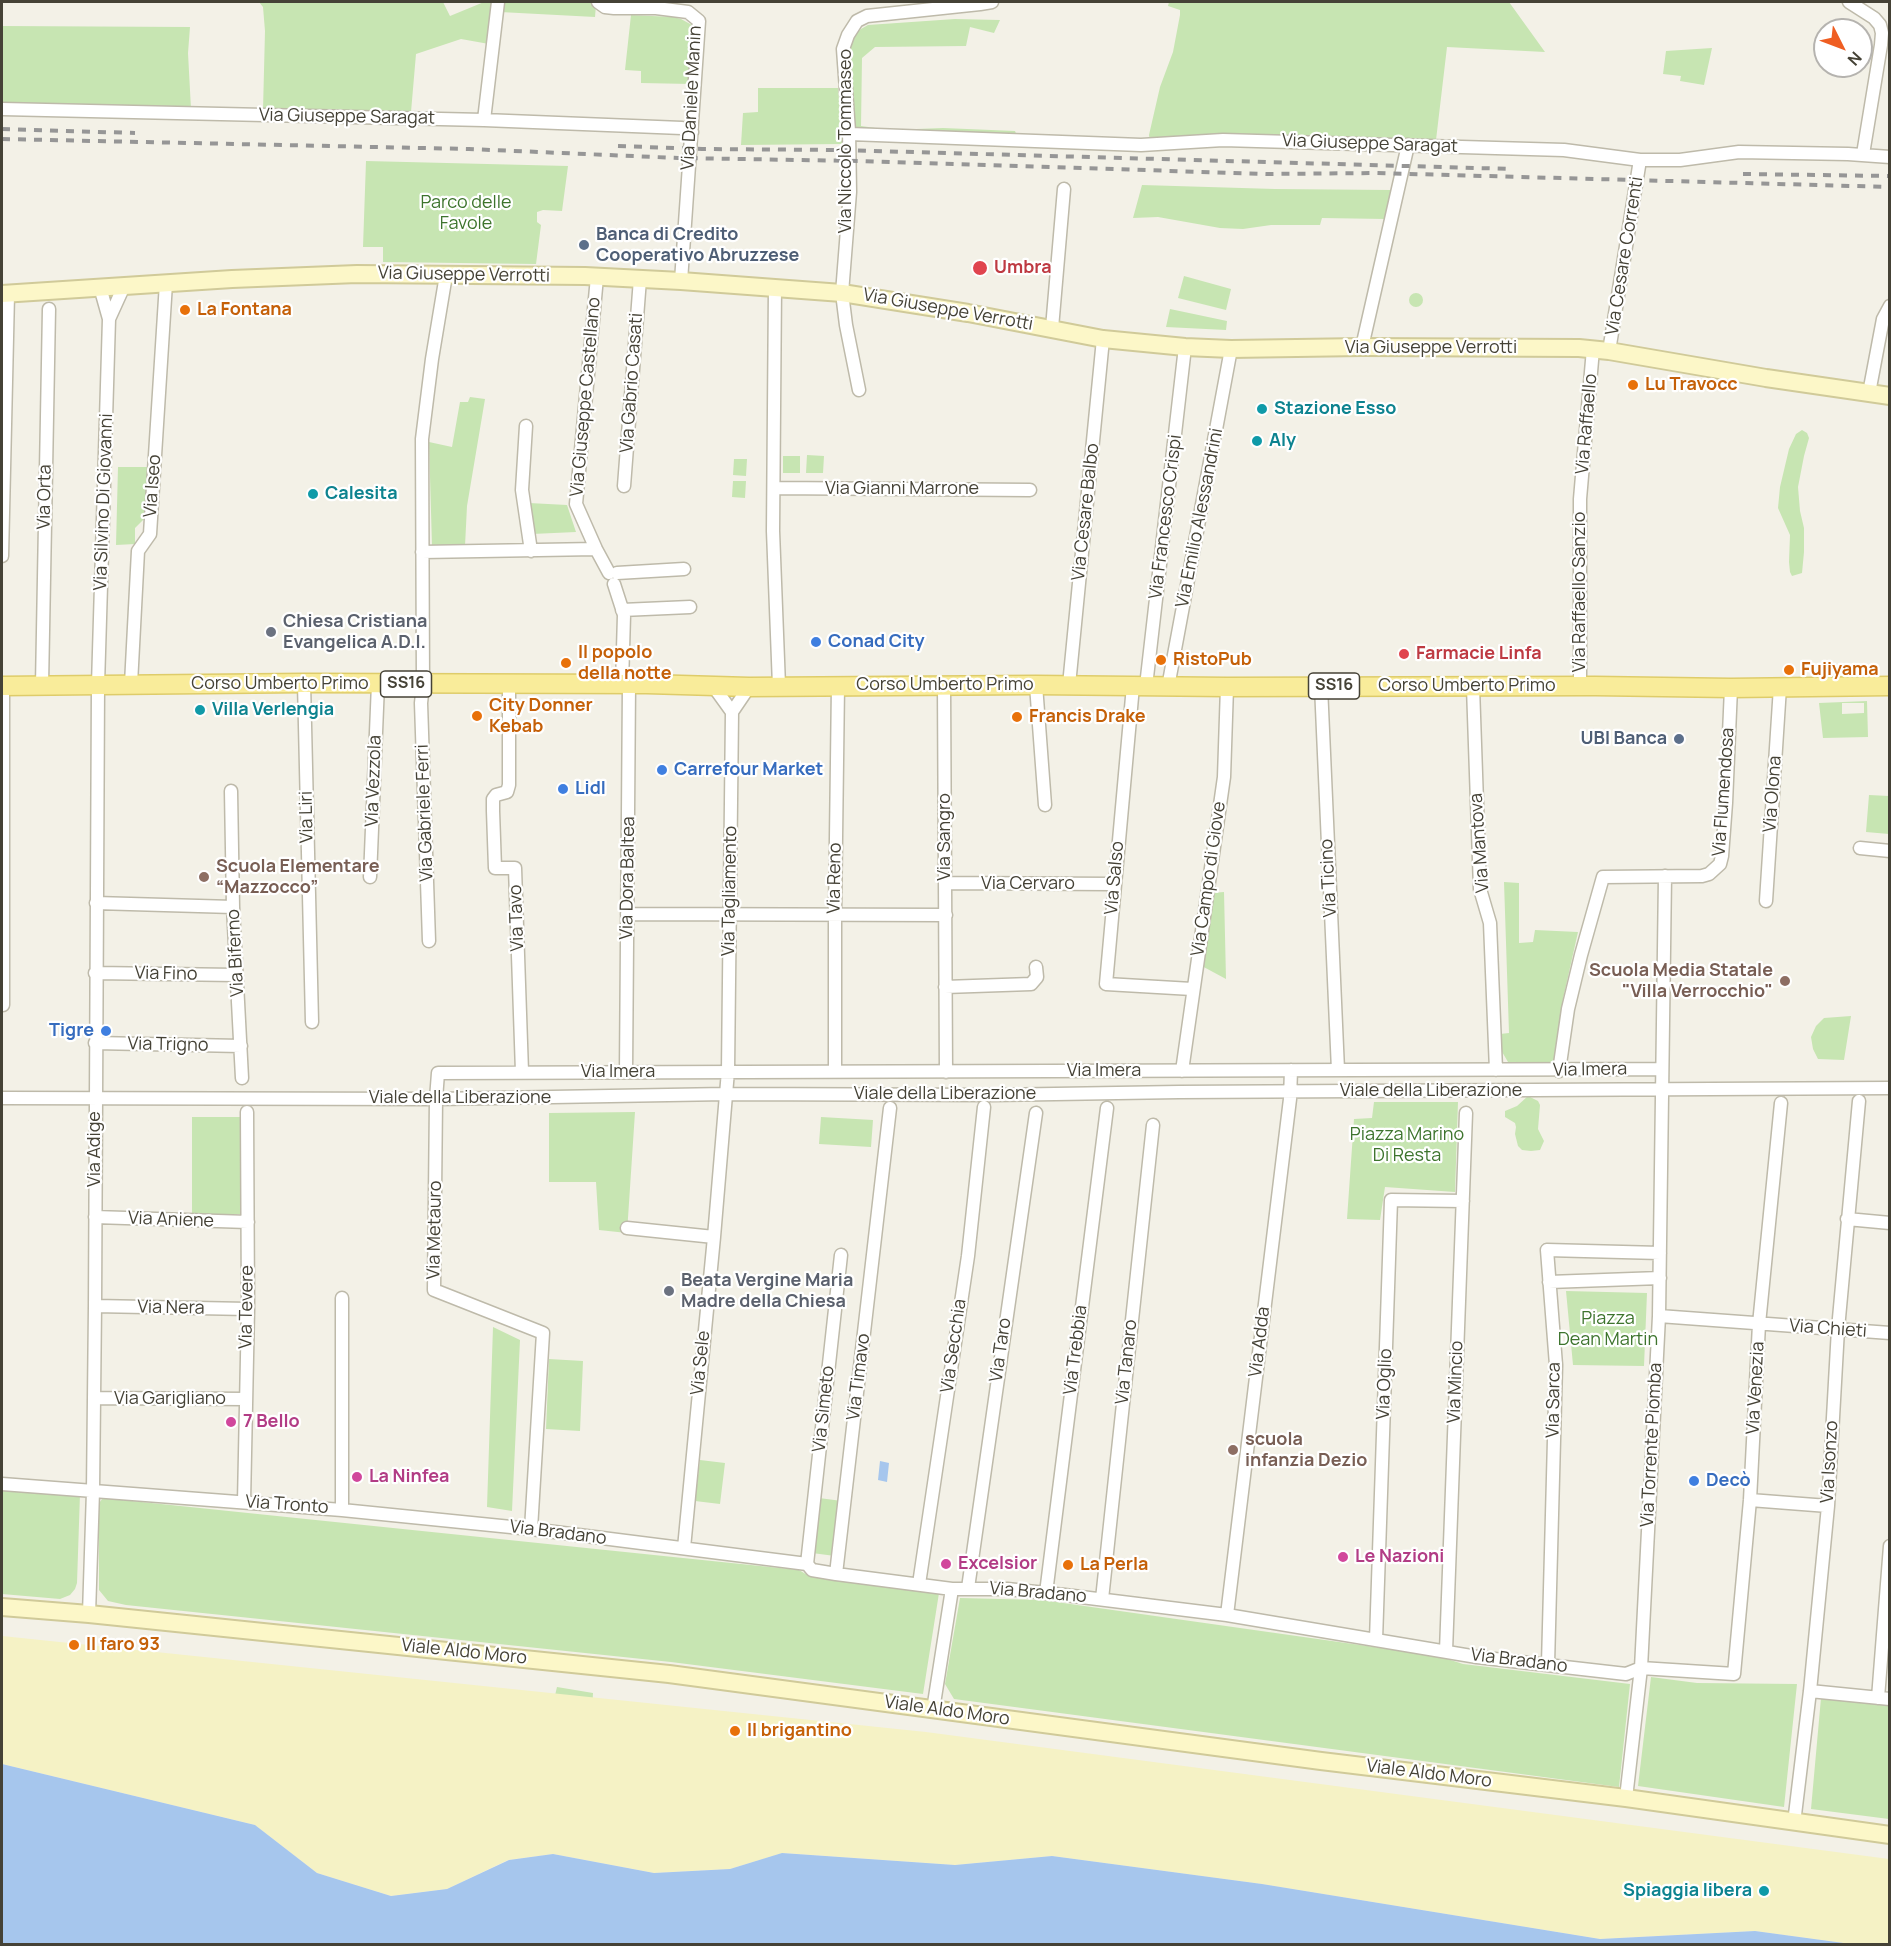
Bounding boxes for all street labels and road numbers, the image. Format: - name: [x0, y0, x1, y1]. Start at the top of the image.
- street label: Via Daniele Manin: [677, 25, 707, 171]
- street label: Via Niccolò Tommaseo: [835, 49, 857, 233]
- street label: Via Giuseppe Saragat: [259, 105, 435, 129]
- street label: Via Giuseppe Saragat: [1282, 130, 1458, 158]
- street label: Via Cesare Correnti: [1602, 175, 1648, 337]
- street label: Via Giuseppe Verrotti: [378, 263, 550, 287]
- street label: Via Giuseppe Verrotti: [861, 284, 1035, 336]
- street label: Via Giuseppe Castellano: [567, 296, 605, 498]
- street label: Via Gabrio Casati: [616, 312, 648, 454]
- street label: Via Giuseppe Verrotti: [1345, 337, 1517, 359]
- street label: Via Raffaello: [1572, 373, 1602, 475]
- street label: Via Silvino Di Giovanni: [90, 413, 118, 591]
- street label: Via Emilio Alessandrini: [1172, 426, 1228, 610]
- street label: Via Francesco Crispi: [1145, 433, 1187, 601]
- street label: Via Cesare Balbo: [1068, 442, 1104, 582]
- street label: Via Iseo: [140, 454, 166, 518]
- street label: Via Orta: [34, 464, 56, 530]
- street label: Via Gianni Marrone: [825, 478, 979, 500]
- street label: Via Raffaello Sanzio: [1569, 512, 1591, 672]
- road number: SS16: [380, 671, 432, 697]
- street label: Corso Umberto Primo: [191, 673, 369, 695]
- road number: SS16: [1308, 673, 1360, 699]
- street label: Corso Umberto Primo: [856, 674, 1034, 696]
- street label: Corso Umberto Primo: [1378, 675, 1556, 697]
- street label: Via Flumendosa: [1709, 727, 1739, 857]
- street label: Via Vezzola: [362, 735, 386, 827]
- street label: Via Gabriele Ferri: [412, 744, 438, 882]
- street label: Via Olona: [1760, 755, 1786, 833]
- street label: Via Liri: [296, 791, 318, 843]
- street label: Via Mantova: [1466, 792, 1494, 894]
- street label: Via Sangro: [934, 793, 956, 881]
- street label: Via Campo di Giove: [1187, 800, 1231, 958]
- street label: Via Dora Baltea: [616, 816, 640, 940]
- street label: Via Tagliamento: [718, 826, 742, 956]
- street label: Via Ticino: [1316, 838, 1342, 918]
- street label: Via Salso: [1101, 840, 1129, 916]
- street label: Via Reno: [824, 842, 846, 914]
- street label: Via Cervaro: [981, 873, 1075, 895]
- street label: Via Tavo: [505, 884, 529, 952]
- street label: Via Biferno: [223, 909, 249, 997]
- street label: Via Fino: [134, 963, 198, 985]
- street label: Via Trigno: [127, 1033, 209, 1057]
- street label: Via Imera: [1553, 1059, 1627, 1081]
- street label: Via Imera: [1067, 1060, 1141, 1082]
- street label: Via Imera: [581, 1061, 655, 1083]
- street label: Viale della Liberazione: [1340, 1080, 1522, 1102]
- street label: Viale della Liberazione: [854, 1083, 1036, 1105]
- street label: Viale della Liberazione: [369, 1087, 551, 1109]
- street label: Via Adige: [84, 1111, 106, 1187]
- street label: Via Metauro: [423, 1180, 447, 1280]
- street label: Via Aniene: [128, 1208, 214, 1232]
- street label: Via Tevere: [235, 1265, 259, 1349]
- street label: Via Nera: [137, 1297, 205, 1319]
- street label: Via Secchia: [937, 1298, 971, 1394]
- street label: Via Trebbia: [1060, 1304, 1092, 1396]
- street label: Via Adda: [1245, 1305, 1275, 1379]
- street label: Via Taro: [986, 1316, 1016, 1384]
- street label: Via Chieti: [1788, 1316, 1868, 1342]
- street label: Via Tanaro: [1112, 1318, 1142, 1406]
- street label: Via Sele: [687, 1330, 715, 1396]
- street label: Via Timavo: [843, 1332, 875, 1422]
- street label: Via Mincio: [1444, 1340, 1468, 1424]
- street label: Via Venezia: [1743, 1341, 1769, 1435]
- street label: Via Oglio: [1373, 1348, 1397, 1420]
- street label: Via Sarca: [1543, 1362, 1565, 1438]
- street label: Via Torrente Piomba: [1637, 1362, 1667, 1528]
- street label: Via Simeto: [809, 1365, 839, 1453]
- street label: Via Garigliano: [114, 1388, 226, 1410]
- street label: Via Isonzo: [1817, 1420, 1843, 1504]
- street label: Via Tronto: [245, 1491, 329, 1519]
- street label: Via Bradano: [508, 1516, 608, 1550]
- street label: Via Bradano: [989, 1578, 1087, 1608]
- street label: Viale Aldo Moro: [400, 1635, 528, 1669]
- street label: Via Bradano: [1469, 1644, 1569, 1678]
- street label: Viale Aldo Moro: [883, 1692, 1011, 1730]
- street label: Viale Aldo Moro: [1365, 1756, 1493, 1792]

